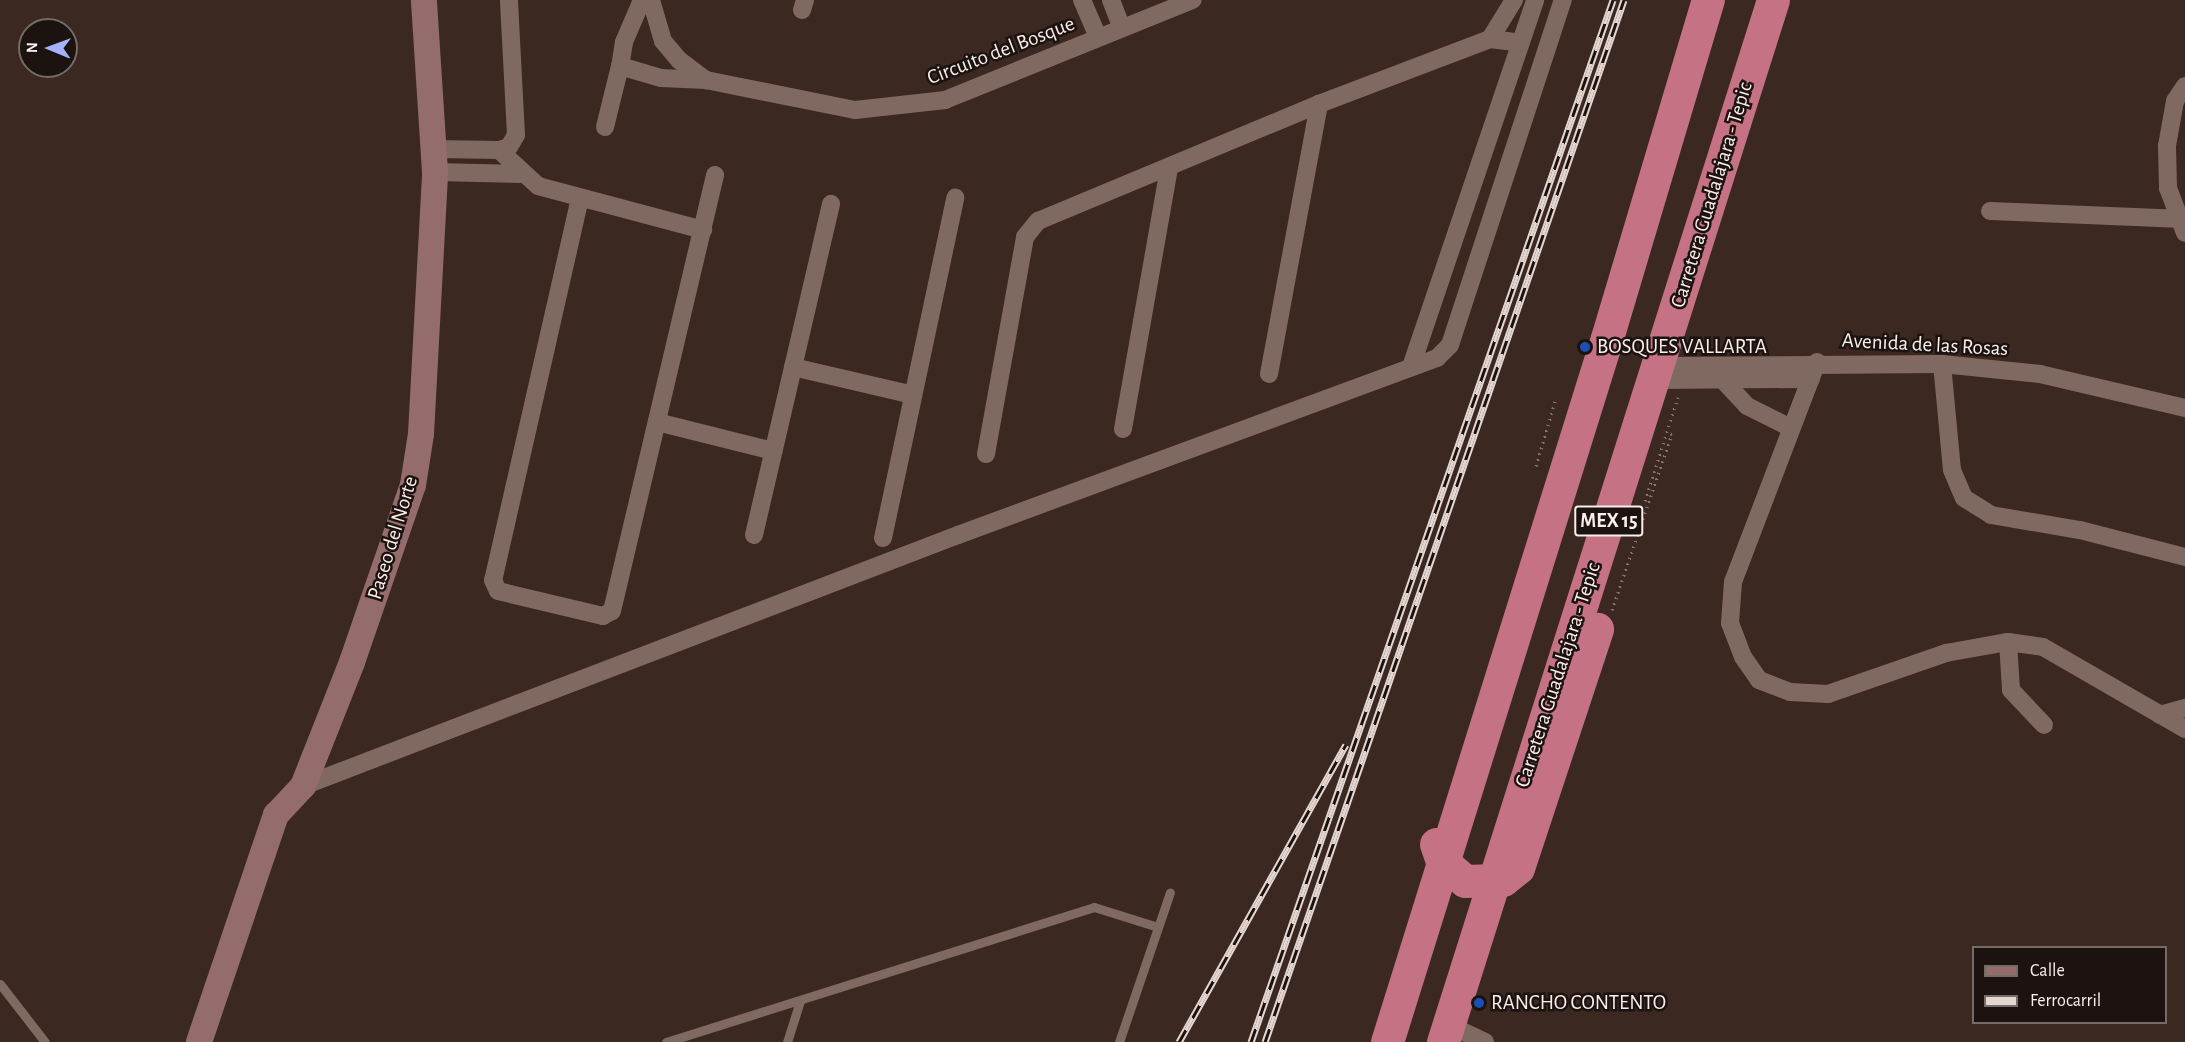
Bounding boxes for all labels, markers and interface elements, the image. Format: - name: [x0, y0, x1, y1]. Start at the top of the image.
- street label: Circuito del Bosque: [924, 11, 1078, 91]
- north arrow: [18, 18, 78, 78]
- text: N: [24, 42, 40, 53]
- street label: Carretera Guadalajara - Tepic: [1666, 79, 1758, 311]
- street label: Avenida de las Rosas: [1841, 328, 2009, 362]
- place label: BOSQUES VALLARTA: [1597, 334, 1767, 360]
- marker: BOSQUES VALLARTA: [1578, 340, 1592, 354]
- street label: Paseo del Norte: [362, 473, 424, 603]
- road number: MEX 15: [1573, 504, 1645, 538]
- street label: Carretera Guadalajara - Tepic: [1510, 560, 1606, 790]
- legend: [1972, 946, 2167, 1024]
- text: Calle: [2030, 962, 2065, 980]
- place label: RANCHO CONTENTO: [1491, 990, 1666, 1016]
- text: Ferrocarril: [2030, 992, 2101, 1010]
- marker: RANCHO CONTENTO: [1472, 996, 1486, 1010]

